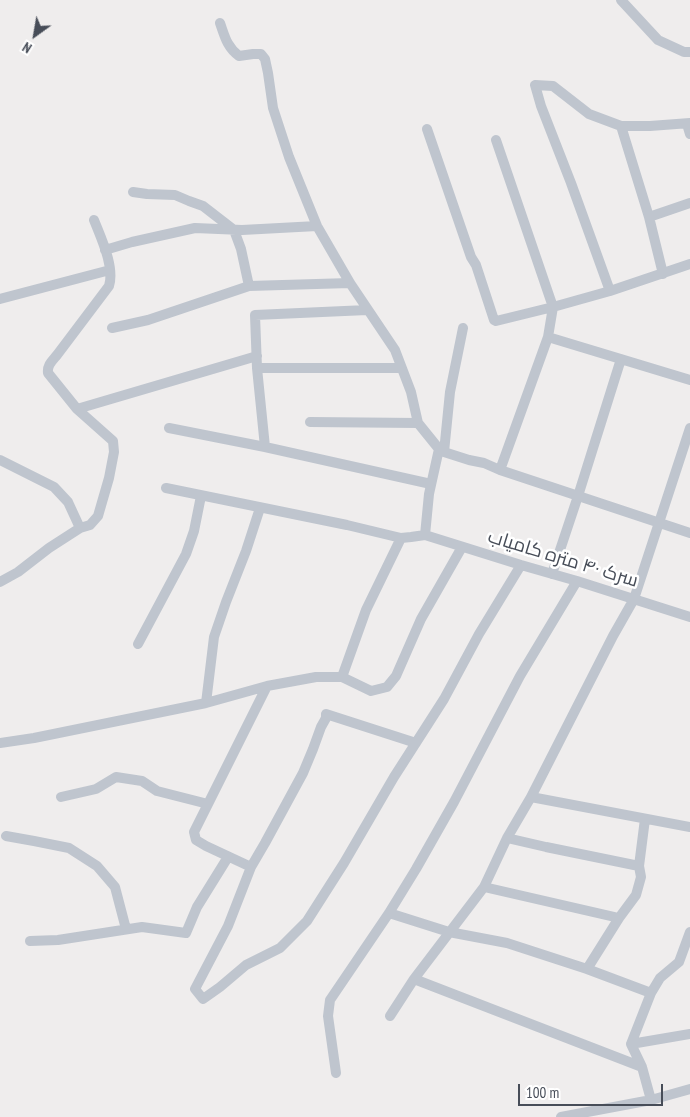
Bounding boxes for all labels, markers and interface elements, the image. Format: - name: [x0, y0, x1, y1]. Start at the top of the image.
- north arrow: [10, 10, 60, 60]
- text: N: [19, 38, 35, 57]
- street label: سرک ۴۰ متره کامیاب: [485, 525, 641, 593]
- scale bar: [520, 1074, 665, 1106]
- text: 100 m: [526, 1083, 559, 1102]

